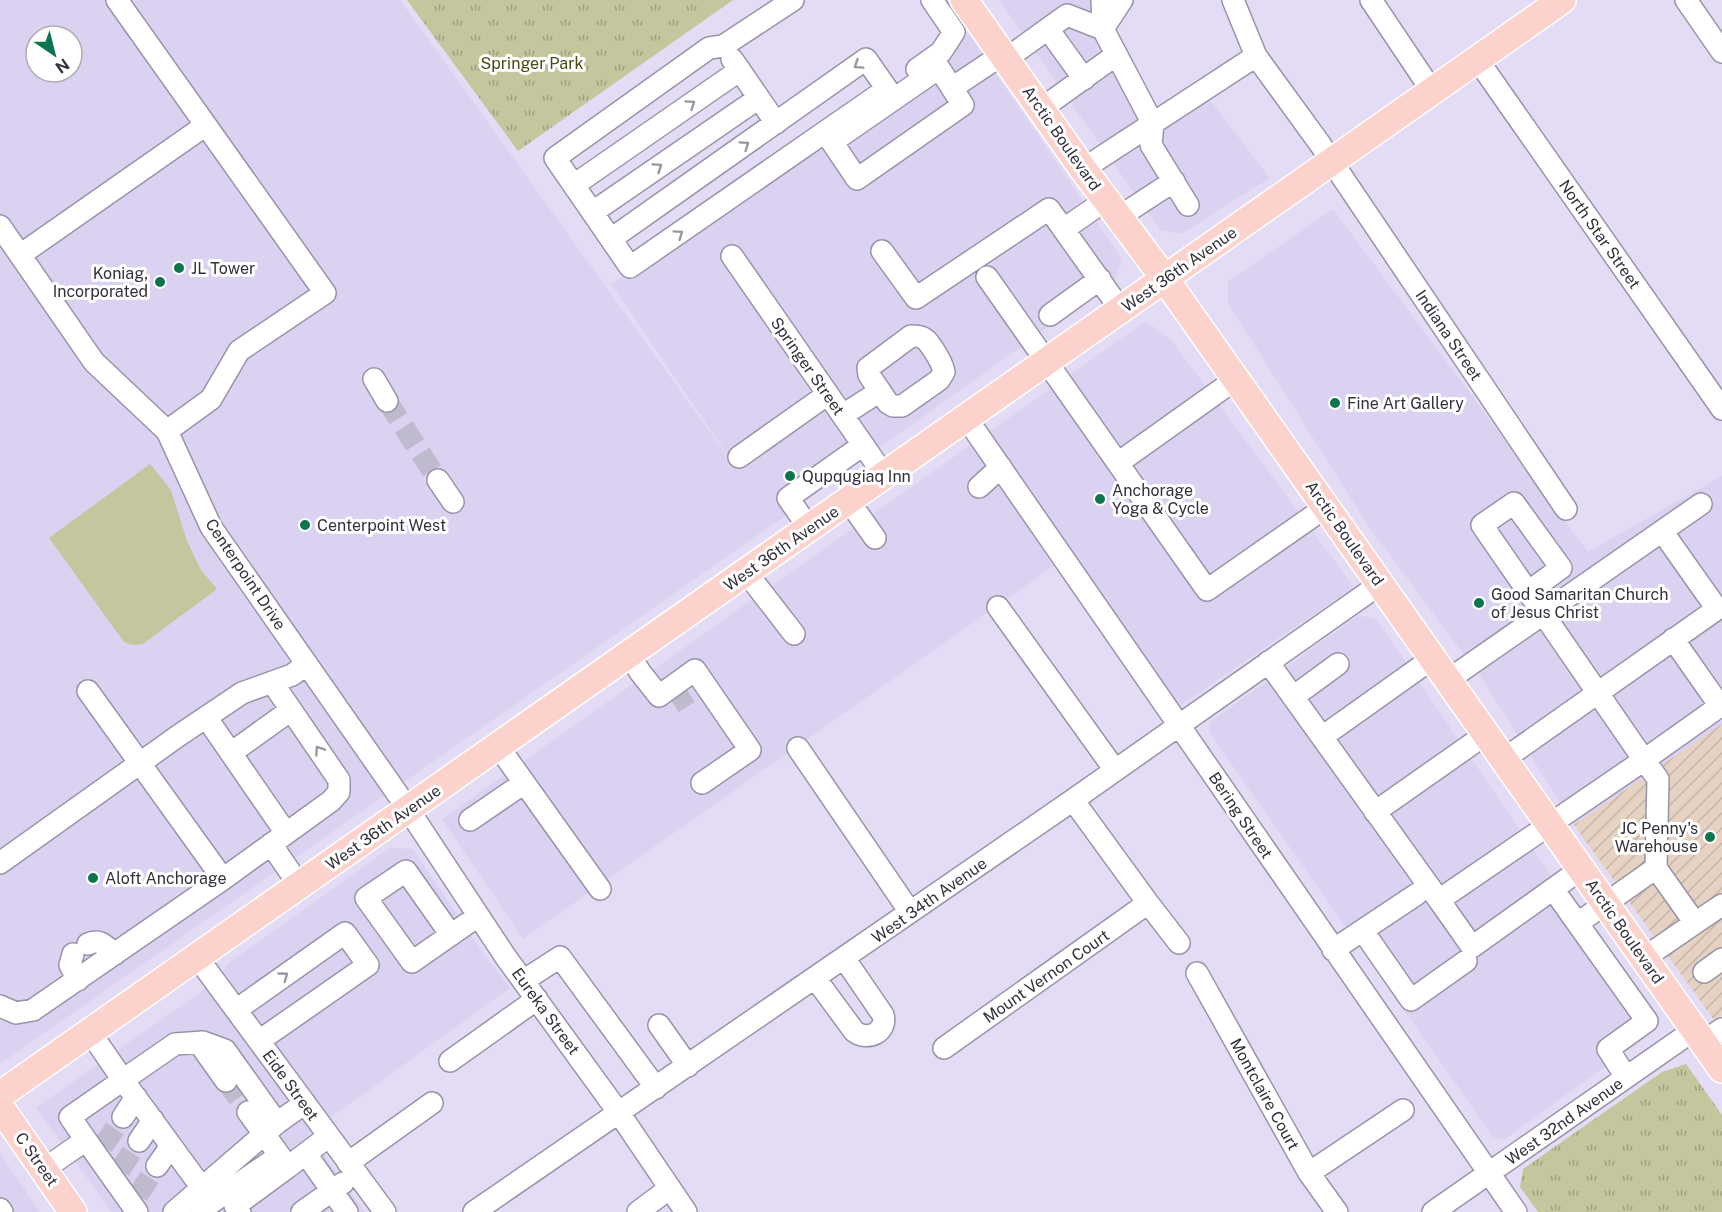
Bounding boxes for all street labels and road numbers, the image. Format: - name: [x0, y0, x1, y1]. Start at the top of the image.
- street label: Arctic Boulevard: [1018, 82, 1105, 194]
- street label: North Star Street: [1555, 176, 1644, 292]
- street label: West 36th Avenue: [1118, 223, 1240, 316]
- street label: Indiana Street: [1411, 286, 1486, 384]
- street label: Springer Street: [767, 314, 848, 419]
- street label: Arctic Boulevard: [1301, 477, 1388, 589]
- street label: West 36th Avenue: [720, 502, 842, 595]
- street label: Centerpoint Drive: [201, 515, 290, 634]
- street label: Bering Street: [1205, 769, 1276, 862]
- street label: West 36th Avenue: [322, 781, 444, 874]
- street label: West 34th Avenue: [868, 854, 990, 947]
- street label: Arctic Boulevard: [1581, 875, 1668, 987]
- street label: Mount Vernon Court: [980, 926, 1113, 1027]
- street label: Eureka Street: [508, 964, 583, 1058]
- street label: Montclaire Court: [1226, 1035, 1303, 1153]
- street label: Eide Street: [259, 1046, 323, 1124]
- street label: West 32nd Avenue: [1502, 1074, 1627, 1169]
- street label: C Street: [11, 1129, 62, 1190]

